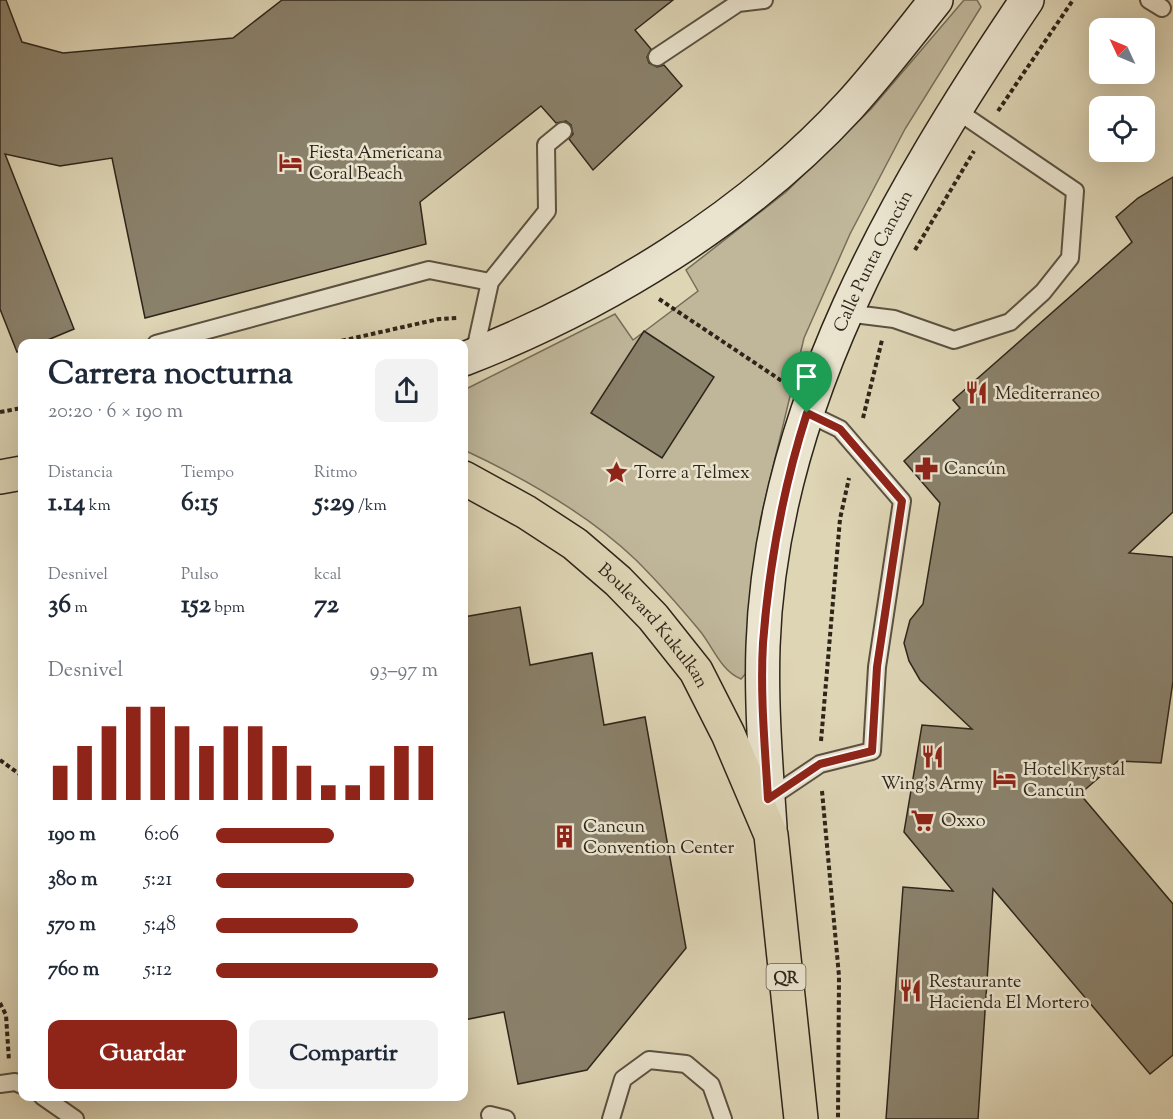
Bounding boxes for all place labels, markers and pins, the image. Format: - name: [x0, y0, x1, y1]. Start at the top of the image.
- place label: Fiesta Americana Coral Beach: [309, 141, 442, 188]
- hotel icon: Fiesta Americana Coral Beach: [278, 149, 304, 175]
- pin: [781, 351, 832, 413]
- restaurant icon: Mediterraneo: [964, 380, 990, 406]
- place label: Mediterraneo: [995, 382, 1100, 408]
- pharmacy icon: Cancún: [913, 455, 939, 481]
- place label: Cancún: [944, 457, 1007, 483]
- place icon: Torre a Telmex: [603, 459, 629, 485]
- place label: Torre a Telmex: [634, 461, 750, 487]
- restaurant icon: Wing's Army: [919, 744, 945, 770]
- place label: Hotel Krystal Cancún: [1023, 758, 1125, 805]
- hotel icon: Hotel Krystal Cancún: [992, 766, 1018, 792]
- place label: Wing's Army: [881, 772, 983, 798]
- supermarket icon: Oxxo: [910, 807, 936, 833]
- place label: Oxxo: [941, 809, 986, 835]
- place label: Cancun Convention Center: [583, 815, 735, 862]
- building icon: Cancun Convention Center: [552, 823, 578, 849]
- place label: Restaurante Hacienda El Mortero: [929, 970, 1089, 1017]
- restaurant icon: Restaurante Hacienda El Mortero: [898, 978, 924, 1004]

